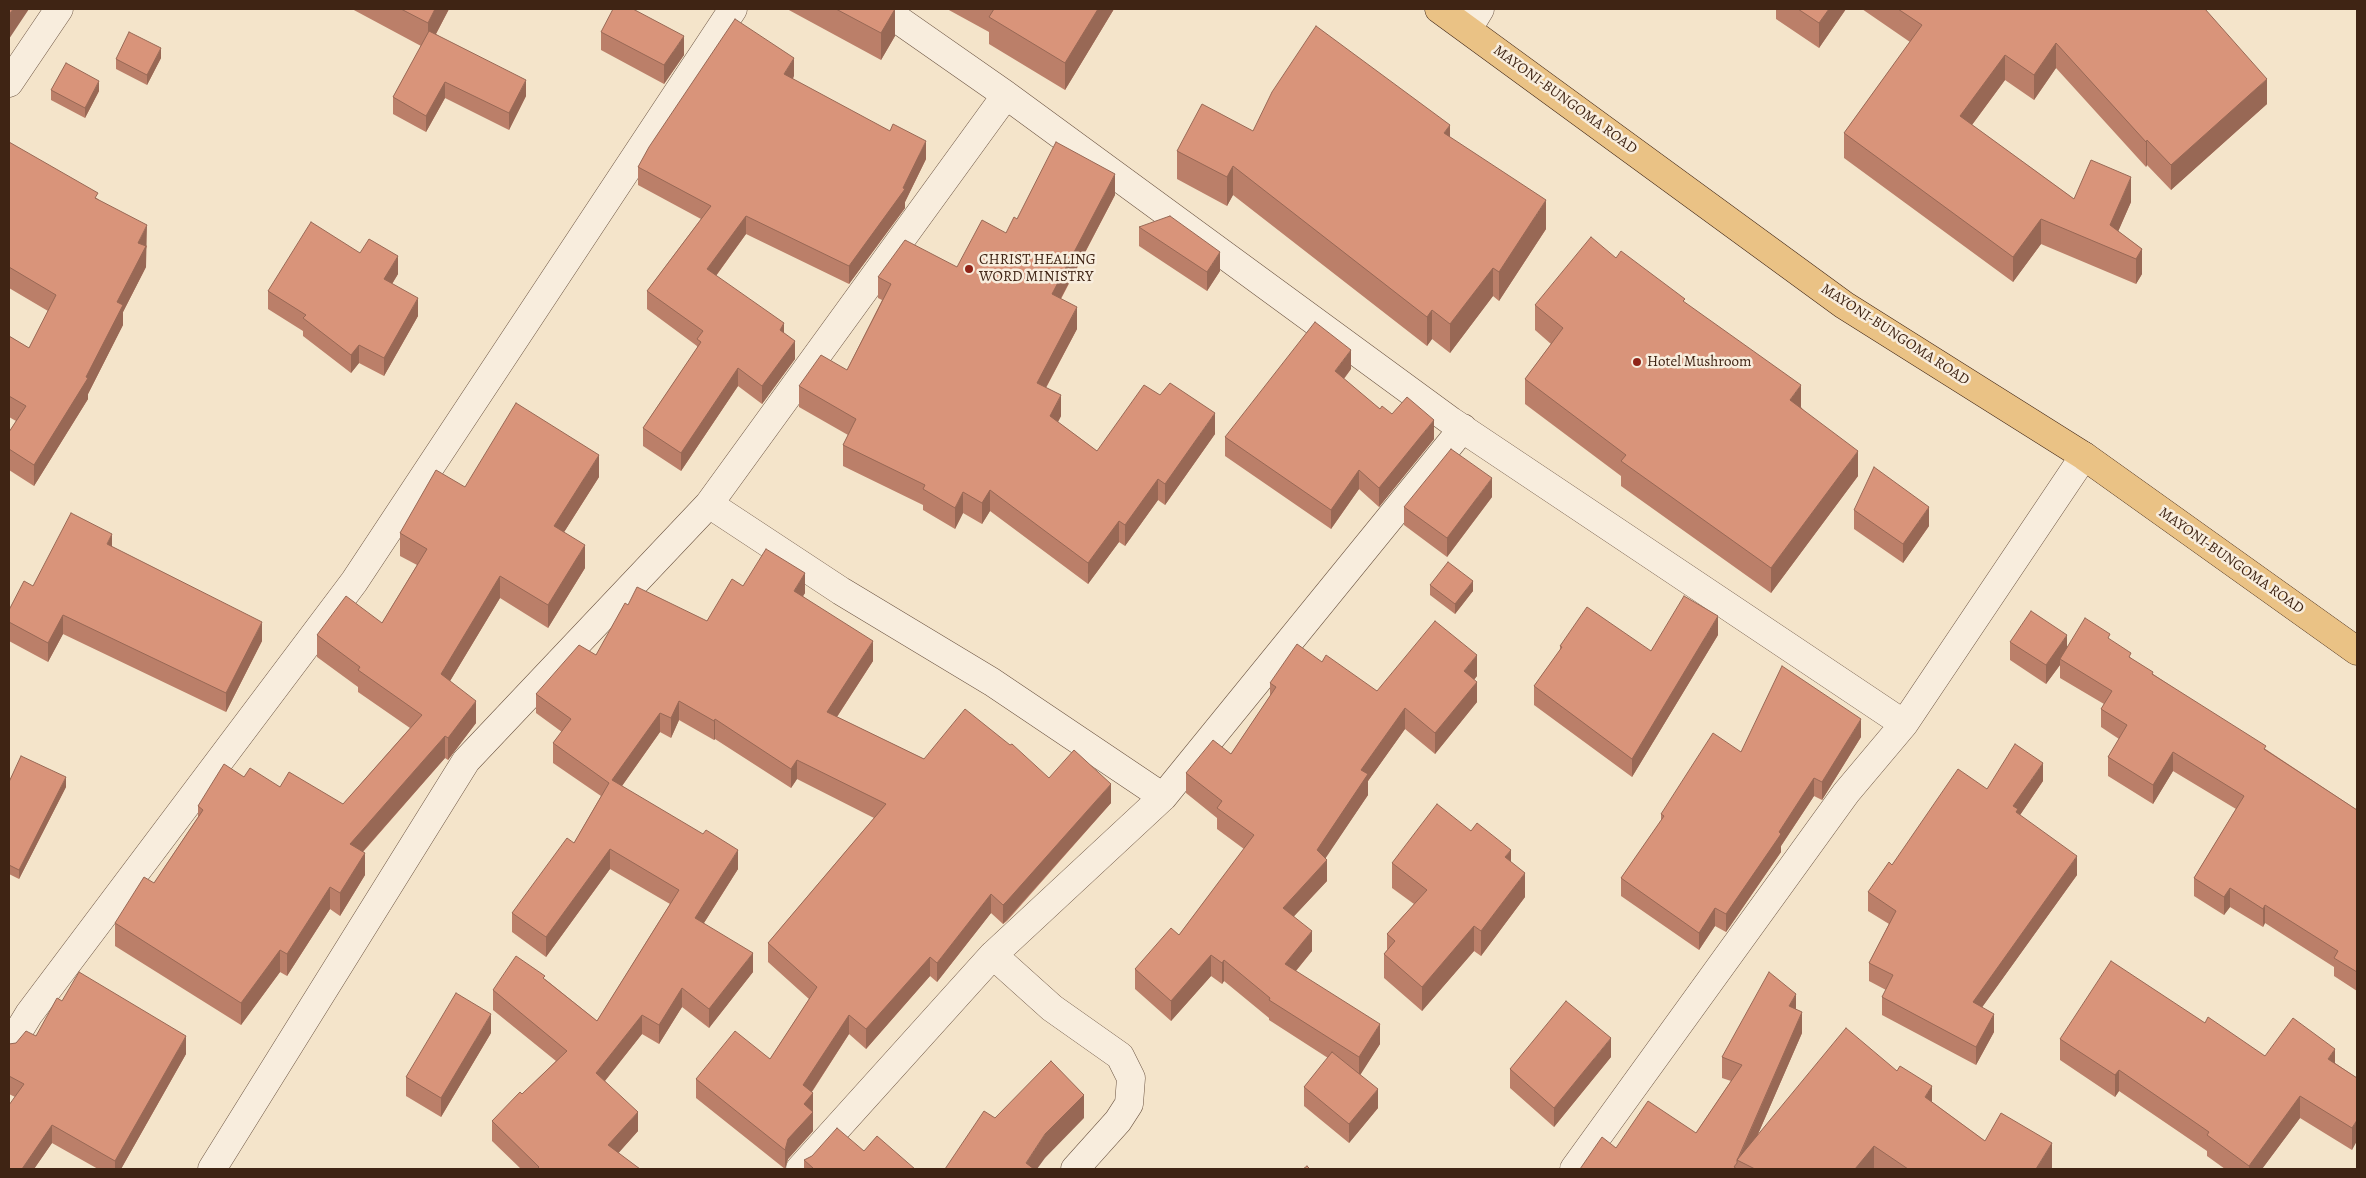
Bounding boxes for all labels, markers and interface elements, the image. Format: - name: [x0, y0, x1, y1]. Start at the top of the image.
- street label: MAYONI-BUNGOMA ROAD: [1490, 42, 1640, 158]
- place label: CHRIST HEALING WORD MINISTRY: [979, 251, 1096, 286]
- marker: CHRIST HEALING WORD MINISTRY: [963, 263, 975, 275]
- street label: MAYONI-BUNGOMA ROAD: [1817, 280, 1973, 390]
- place label: Hotel Mushroom: [1647, 353, 1751, 371]
- marker: Hotel Mushroom: [1631, 356, 1643, 368]
- street label: MAYONI-BUNGOMA ROAD: [2155, 504, 2307, 618]

